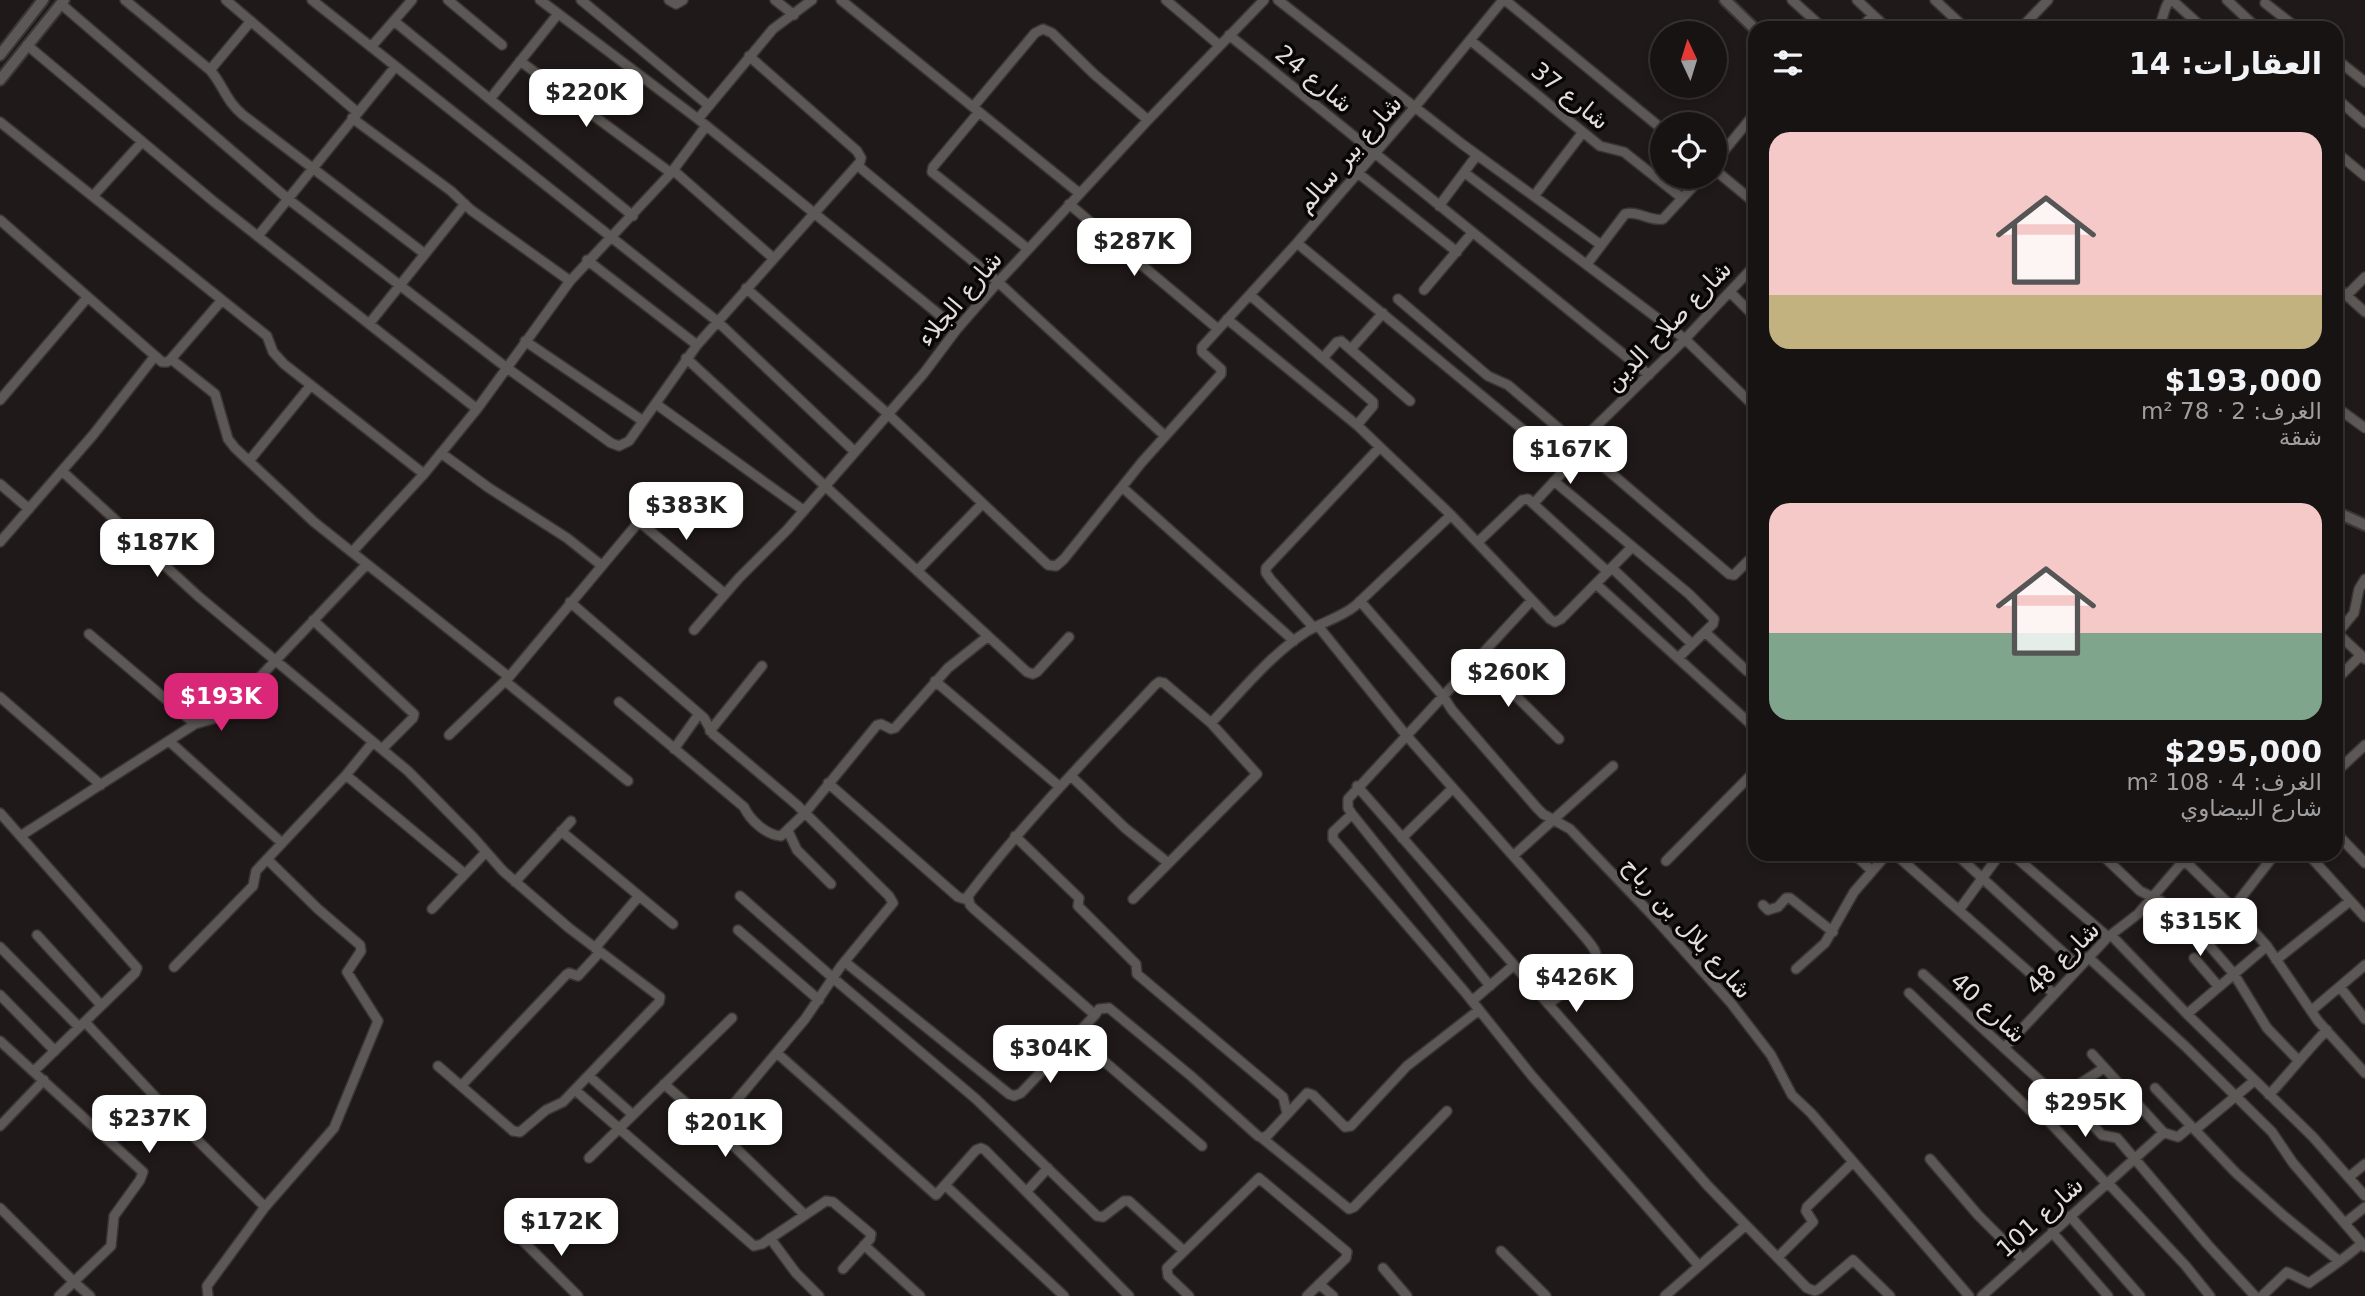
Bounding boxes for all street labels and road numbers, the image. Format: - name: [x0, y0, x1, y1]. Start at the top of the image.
- street label: شارع 24: [1270, 39, 1358, 119]
- street label: شارع 37: [1526, 56, 1614, 136]
- street label: شارع بير سالم: [1290, 90, 1408, 218]
- street label: شارع الجلاء: [912, 246, 1008, 352]
- street label: شارع صلاح الدين: [1599, 255, 1737, 397]
- street label: شارع بلال بن رباح: [1616, 851, 1758, 1005]
- street label: شارع 48: [2021, 916, 2105, 1000]
- street label: شارع 40: [1945, 967, 2031, 1049]
- street label: شارع 101: [1991, 1171, 2089, 1263]

